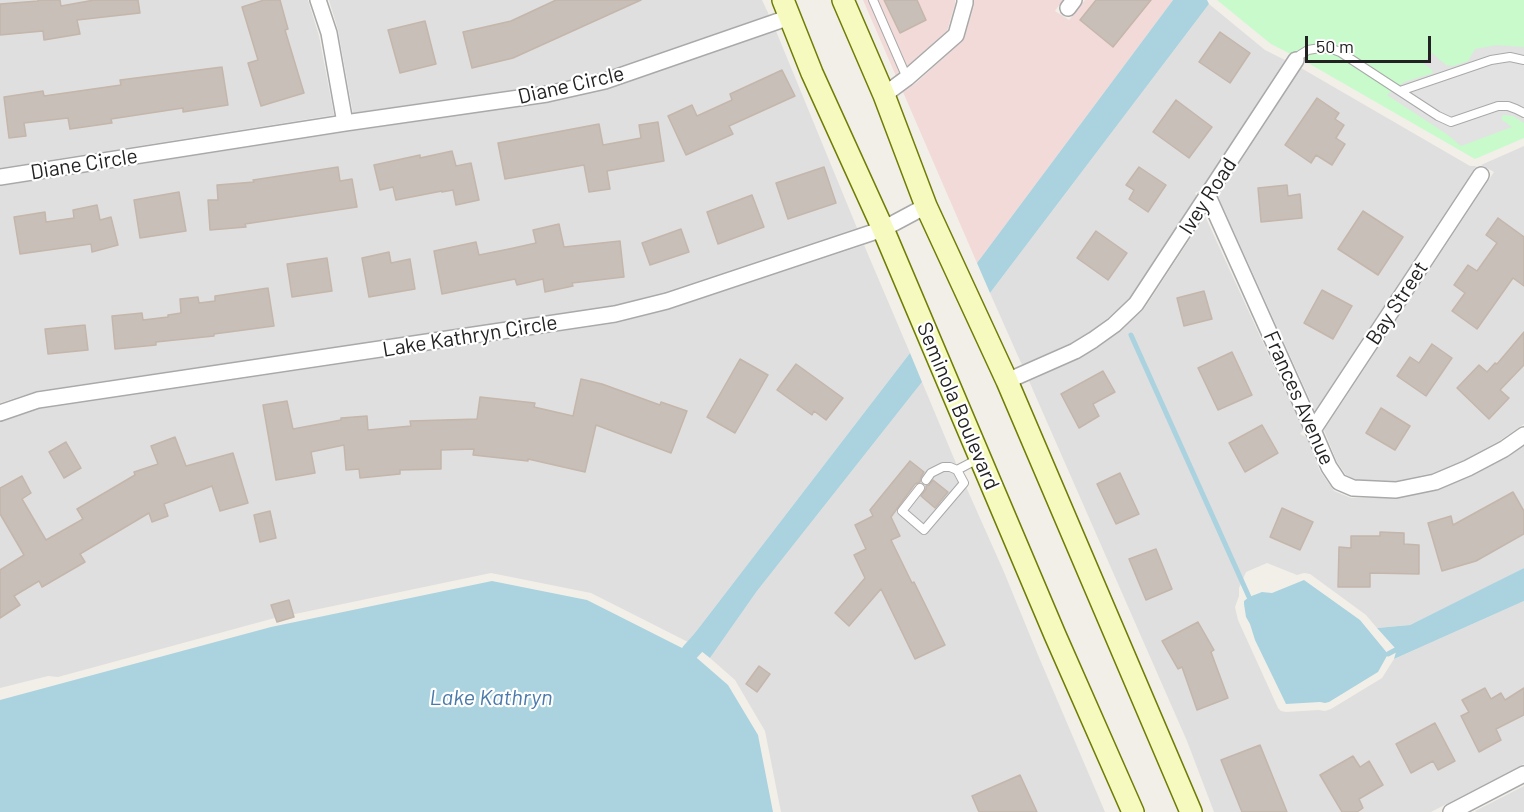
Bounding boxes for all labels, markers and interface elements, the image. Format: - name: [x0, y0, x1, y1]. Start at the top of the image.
- scale bar: [1308, 24, 1434, 62]
- text: 50 m: [1316, 35, 1354, 57]
- street label: Diane Circle: [515, 61, 627, 109]
- street label: Diane Circle: [29, 143, 139, 185]
- street label: Ivey Road: [1174, 153, 1242, 239]
- street label: Bay Street: [1361, 256, 1433, 350]
- street label: Lake Kathryn Circle: [381, 310, 559, 362]
- street label: Seminola Boulevard: [911, 318, 1005, 494]
- street label: Frances Avenue: [1258, 327, 1340, 469]
- water label: Lake Kathryn: [429, 685, 553, 711]

